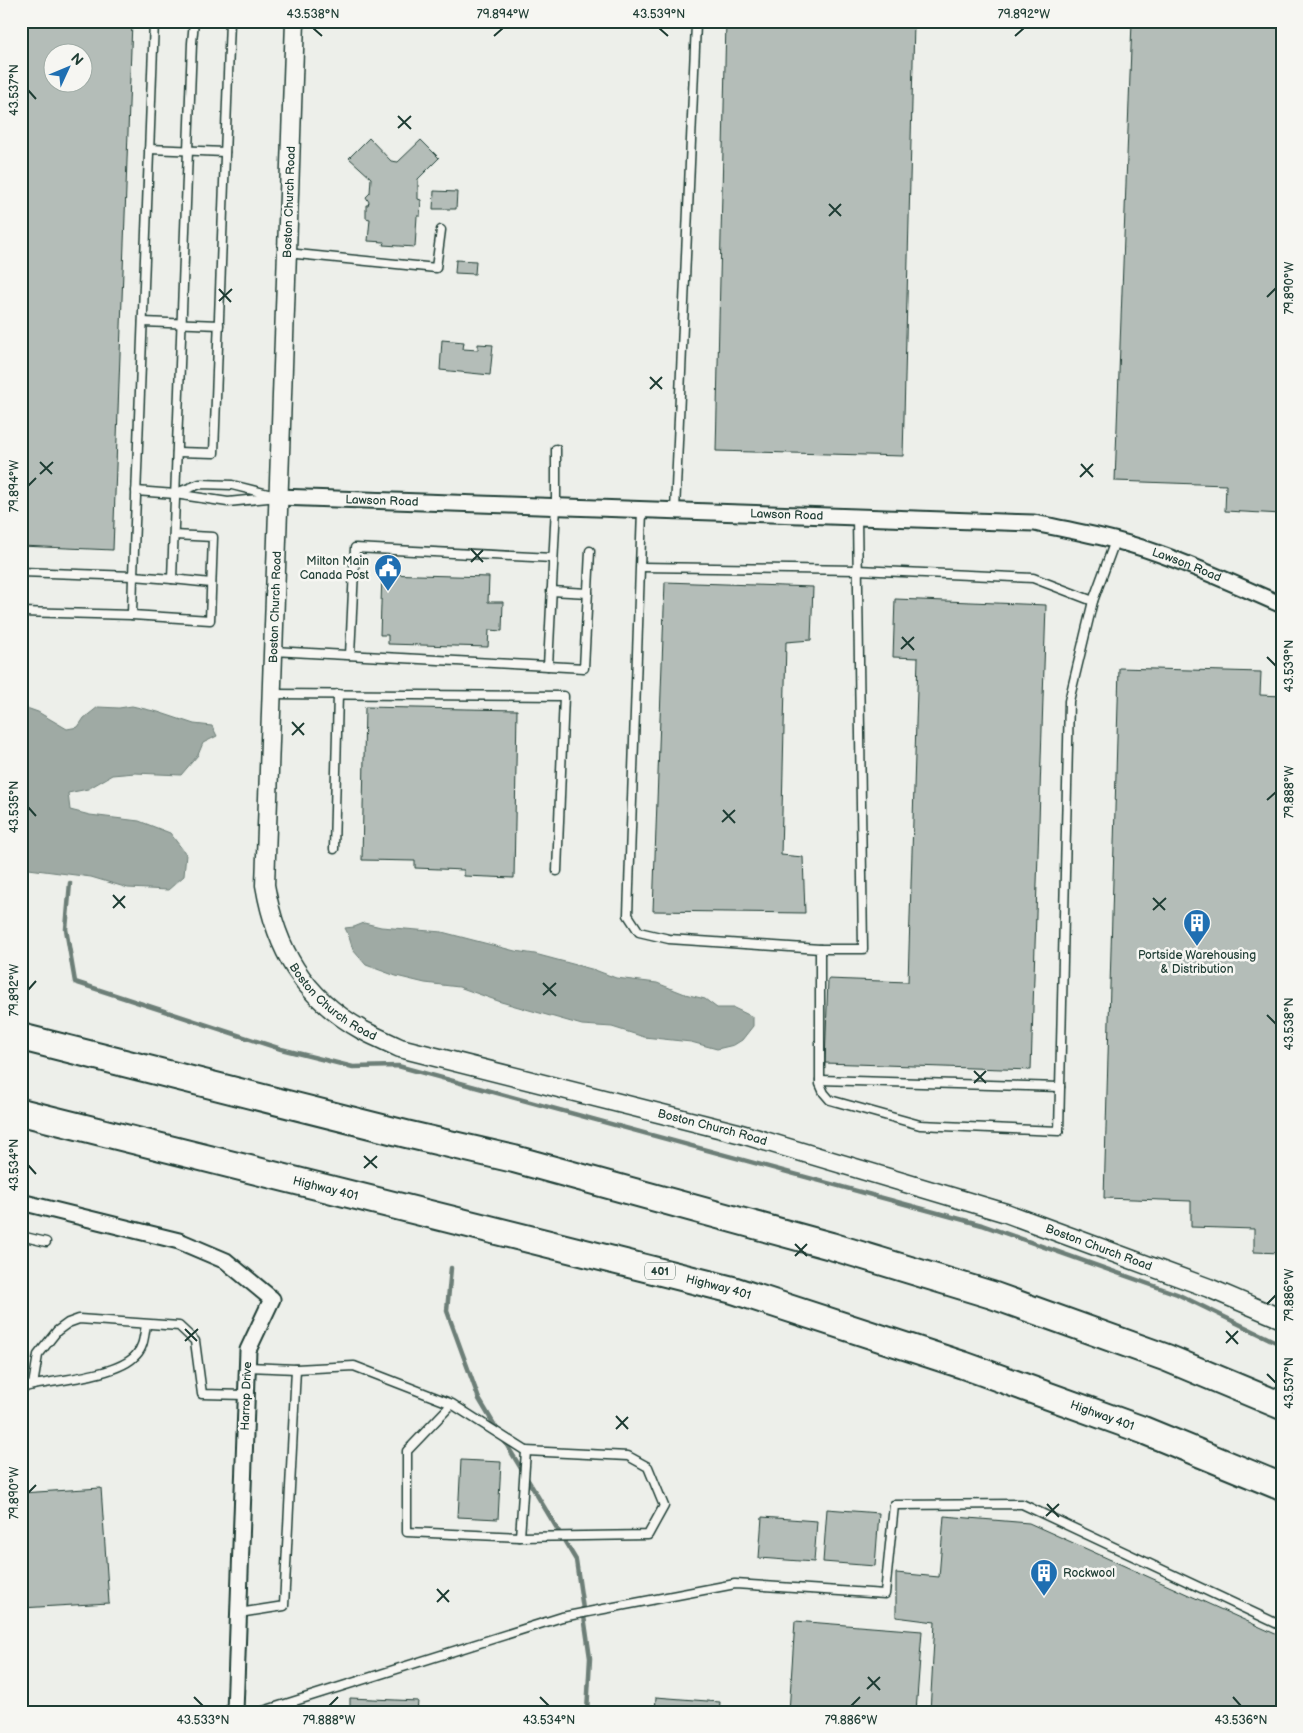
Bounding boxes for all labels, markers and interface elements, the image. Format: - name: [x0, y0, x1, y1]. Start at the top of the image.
- text: 43.538°N: [287, 7, 339, 22]
- text: 79.894°W: [477, 7, 529, 22]
- text: 43.539°N: [633, 7, 685, 22]
- text: 79.892°W: [998, 7, 1050, 22]
- north arrow: [42, 42, 92, 92]
- text: N: [67, 50, 87, 69]
- text: 43.537°N: [7, 64, 22, 116]
- street label: Boston Church Road: [280, 146, 299, 258]
- text: 79.890°W: [1282, 262, 1297, 314]
- text: 79.894°W: [7, 460, 22, 512]
- street label: Lawson Road: [345, 492, 419, 510]
- street label: Lawson Road: [750, 506, 824, 524]
- street label: Lawson Road: [1150, 545, 1224, 585]
- street label: Boston Church Road: [266, 551, 285, 663]
- public building icon: Milton Main Canada Post: [373, 553, 403, 592]
- place label: Milton Main Canada Post: [300, 554, 369, 583]
- text: 43.539°N: [1282, 640, 1297, 692]
- text: 79.888°W: [1282, 766, 1297, 818]
- text: 43.535°N: [7, 781, 22, 833]
- building icon: Portside Warehousing & Distribution: [1182, 908, 1212, 947]
- place label: Portside Warehousing & Distribution: [1138, 948, 1256, 977]
- street label: Boston Church Road: [286, 960, 379, 1044]
- text: 79.892°W: [7, 964, 22, 1016]
- text: 43.538°N: [1282, 998, 1297, 1050]
- street label: Boston Church Road: [656, 1106, 769, 1149]
- text: 43.534°N: [7, 1139, 22, 1191]
- street label: Highway 401: [291, 1173, 360, 1204]
- street label: Boston Church Road: [1043, 1221, 1154, 1274]
- road number: 401: [645, 1262, 675, 1280]
- text: 79.886°W: [1282, 1269, 1297, 1321]
- street label: Highway 401: [684, 1271, 753, 1303]
- text: 43.537°N: [1282, 1357, 1297, 1409]
- street label: Harrop Drive: [238, 1361, 255, 1431]
- street label: Highway 401: [1068, 1397, 1136, 1434]
- text: 79.890°W: [7, 1467, 22, 1519]
- building icon: Rockwool: [1029, 1558, 1059, 1597]
- place label: Rockwool: [1063, 1566, 1115, 1581]
- text: 43.533°N: [177, 1713, 230, 1728]
- text: 79.888°W: [303, 1713, 355, 1728]
- text: 43.534°N: [523, 1713, 575, 1728]
- text: 79.886°W: [825, 1713, 877, 1728]
- text: 43.536°N: [1215, 1713, 1267, 1728]

